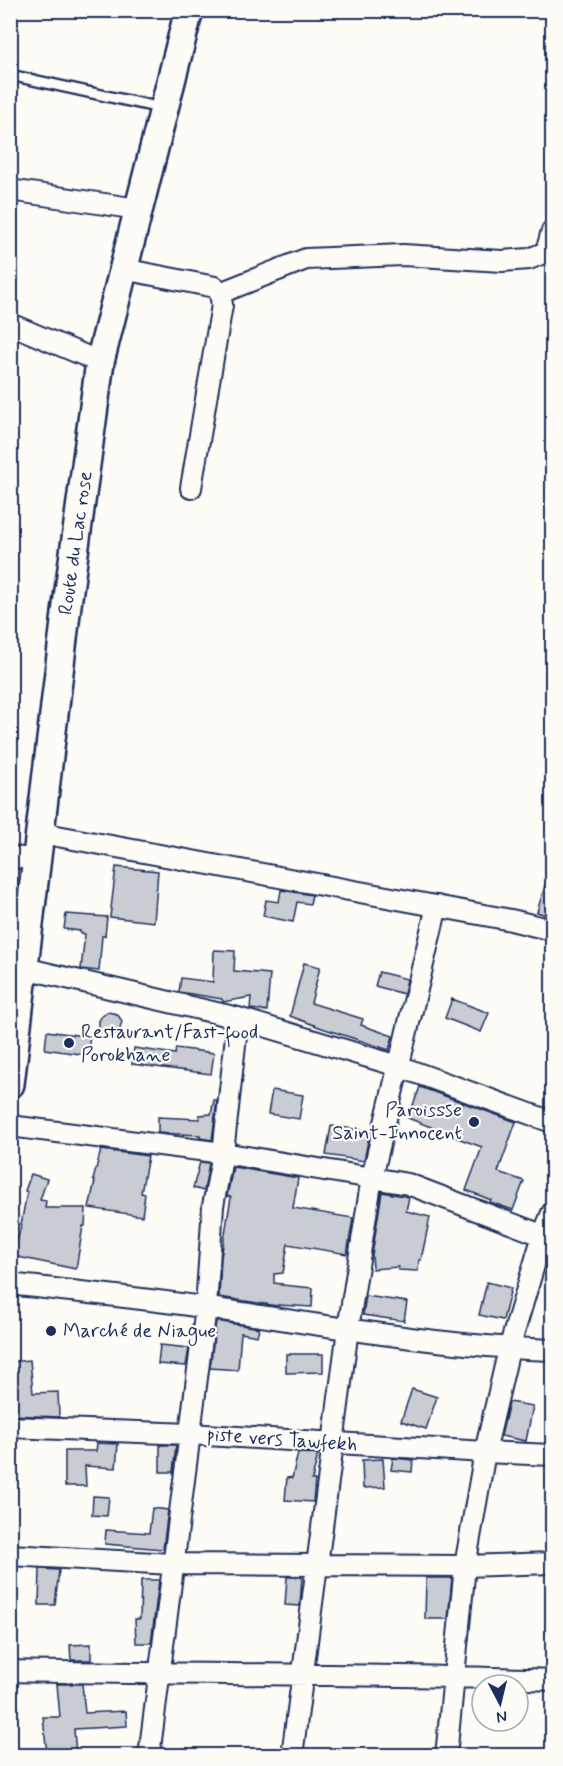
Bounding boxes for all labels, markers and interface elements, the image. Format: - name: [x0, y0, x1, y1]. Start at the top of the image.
- street label: Route du Lac rose: [53, 469, 99, 617]
- place label: Restaurant/Fast-food Porokhane: [81, 1019, 258, 1069]
- marker: Restaurant/Fast-food Porokhane: [62, 1036, 76, 1050]
- place label: Paroissse Saint-Innocent: [332, 1097, 462, 1147]
- marker: Paroissse Saint-Innocent: [467, 1115, 481, 1129]
- place label: Marché de Niague: [63, 1318, 216, 1346]
- marker: Marché de Niague: [44, 1324, 58, 1338]
- street label: piste vers Tawfekh: [206, 1421, 358, 1459]
- north arrow: [470, 1673, 530, 1733]
- text: N: [495, 1705, 508, 1727]

